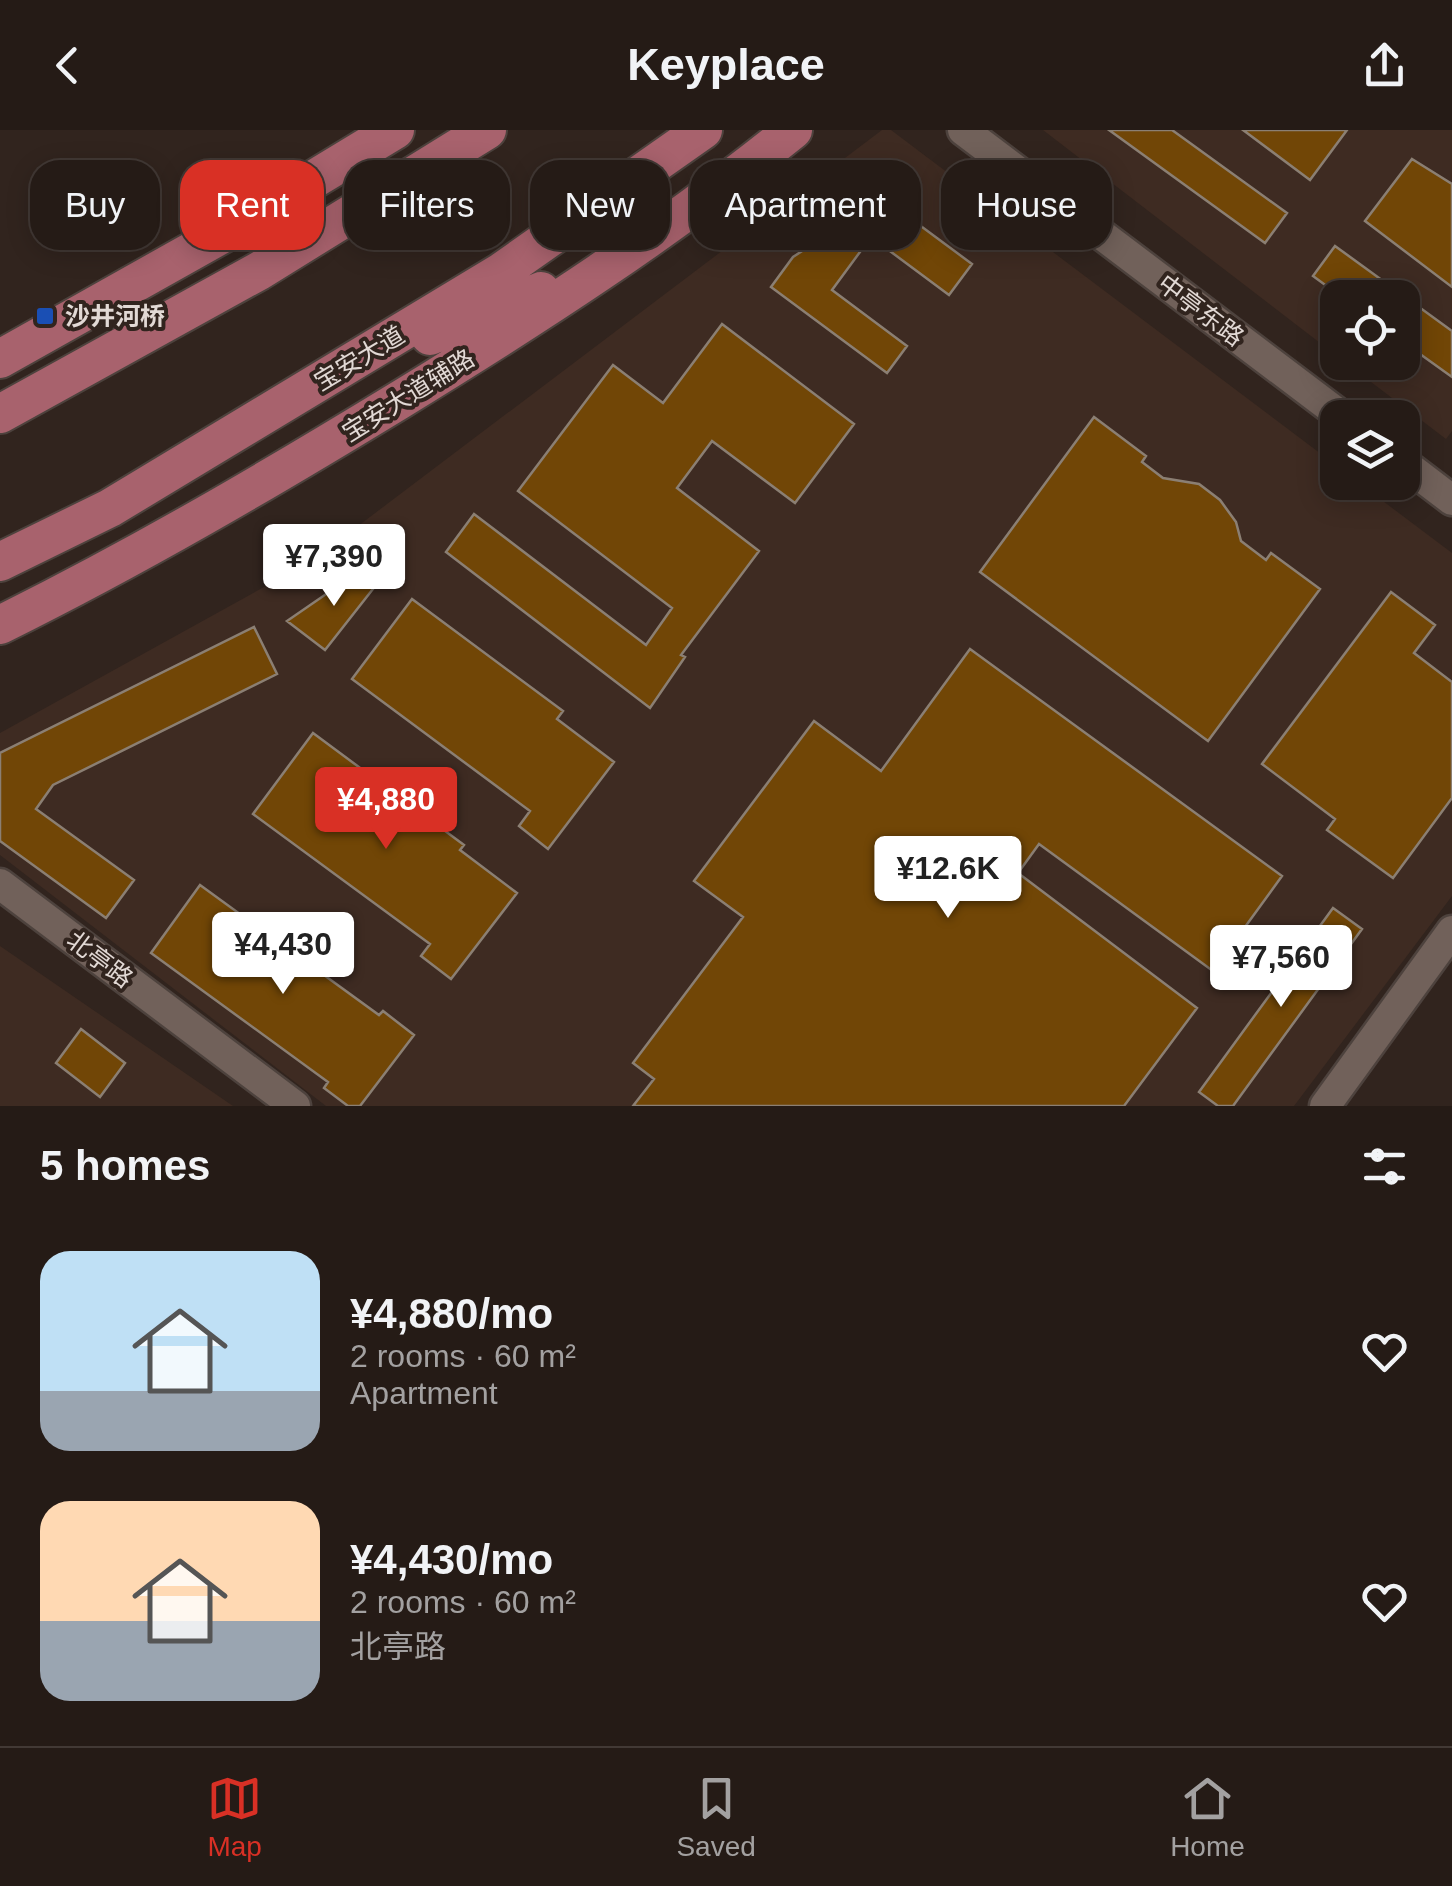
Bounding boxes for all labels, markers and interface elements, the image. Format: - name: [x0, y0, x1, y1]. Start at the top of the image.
- icon: back: [40, 38, 95, 93]
- icon: share: [1357, 38, 1412, 93]
- text: Keyplace: [627, 39, 825, 90]
- chip: Buy: [30, 160, 160, 250]
- chip: Rent: [180, 160, 324, 250]
- chip: Filters: [344, 160, 510, 250]
- chip: New: [530, 160, 670, 250]
- chip: Apartment: [690, 160, 921, 250]
- chip: House: [941, 160, 1112, 250]
- street label: 中亭东路: [1153, 269, 1249, 351]
- map controls: [1320, 280, 1420, 500]
- button: locate: [1320, 280, 1420, 380]
- place label: 沙井河桥: [65, 302, 165, 330]
- marker: 沙井河桥: [34, 305, 56, 327]
- street label: 宝安大道: [309, 320, 409, 396]
- street label: 宝安大道辅路: [337, 343, 479, 447]
- button: layers: [1320, 400, 1420, 500]
- pin: ¥7,390: [253, 524, 415, 609]
- text: ¥7,390: [285, 538, 383, 574]
- pin: ¥4,880: [305, 767, 467, 852]
- text: ¥4,880: [337, 781, 435, 817]
- pin: ¥12.6K: [867, 836, 1029, 921]
- text: ¥12.6K: [896, 850, 1000, 886]
- pin: ¥4,430: [202, 912, 364, 997]
- street label: 北亭路: [62, 925, 138, 993]
- pin: ¥7,560: [1200, 925, 1362, 1010]
- text: ¥4,430: [234, 926, 332, 962]
- text: ¥7,560: [1232, 939, 1330, 975]
- icon: filters: [1357, 1139, 1412, 1194]
- text: 5 homes: [40, 1142, 210, 1189]
- text: ¥4,880/mo: [350, 1290, 553, 1337]
- icon: home: [120, 1291, 240, 1411]
- icon: heart: [1357, 1324, 1412, 1379]
- text: 2 rooms · 60 m²: [350, 1338, 576, 1374]
- text: Apartment: [350, 1375, 498, 1411]
- text: ¥4,430/mo: [350, 1536, 553, 1583]
- icon: home: [120, 1541, 240, 1661]
- icon: heart: [1357, 1574, 1412, 1629]
- text: 2 rooms · 60 m²: [350, 1584, 576, 1620]
- text: 北亭路: [350, 1629, 446, 1665]
- tab: Map: [207, 1771, 262, 1863]
- tab: Saved: [676, 1771, 756, 1863]
- tab: Home: [1170, 1771, 1245, 1863]

